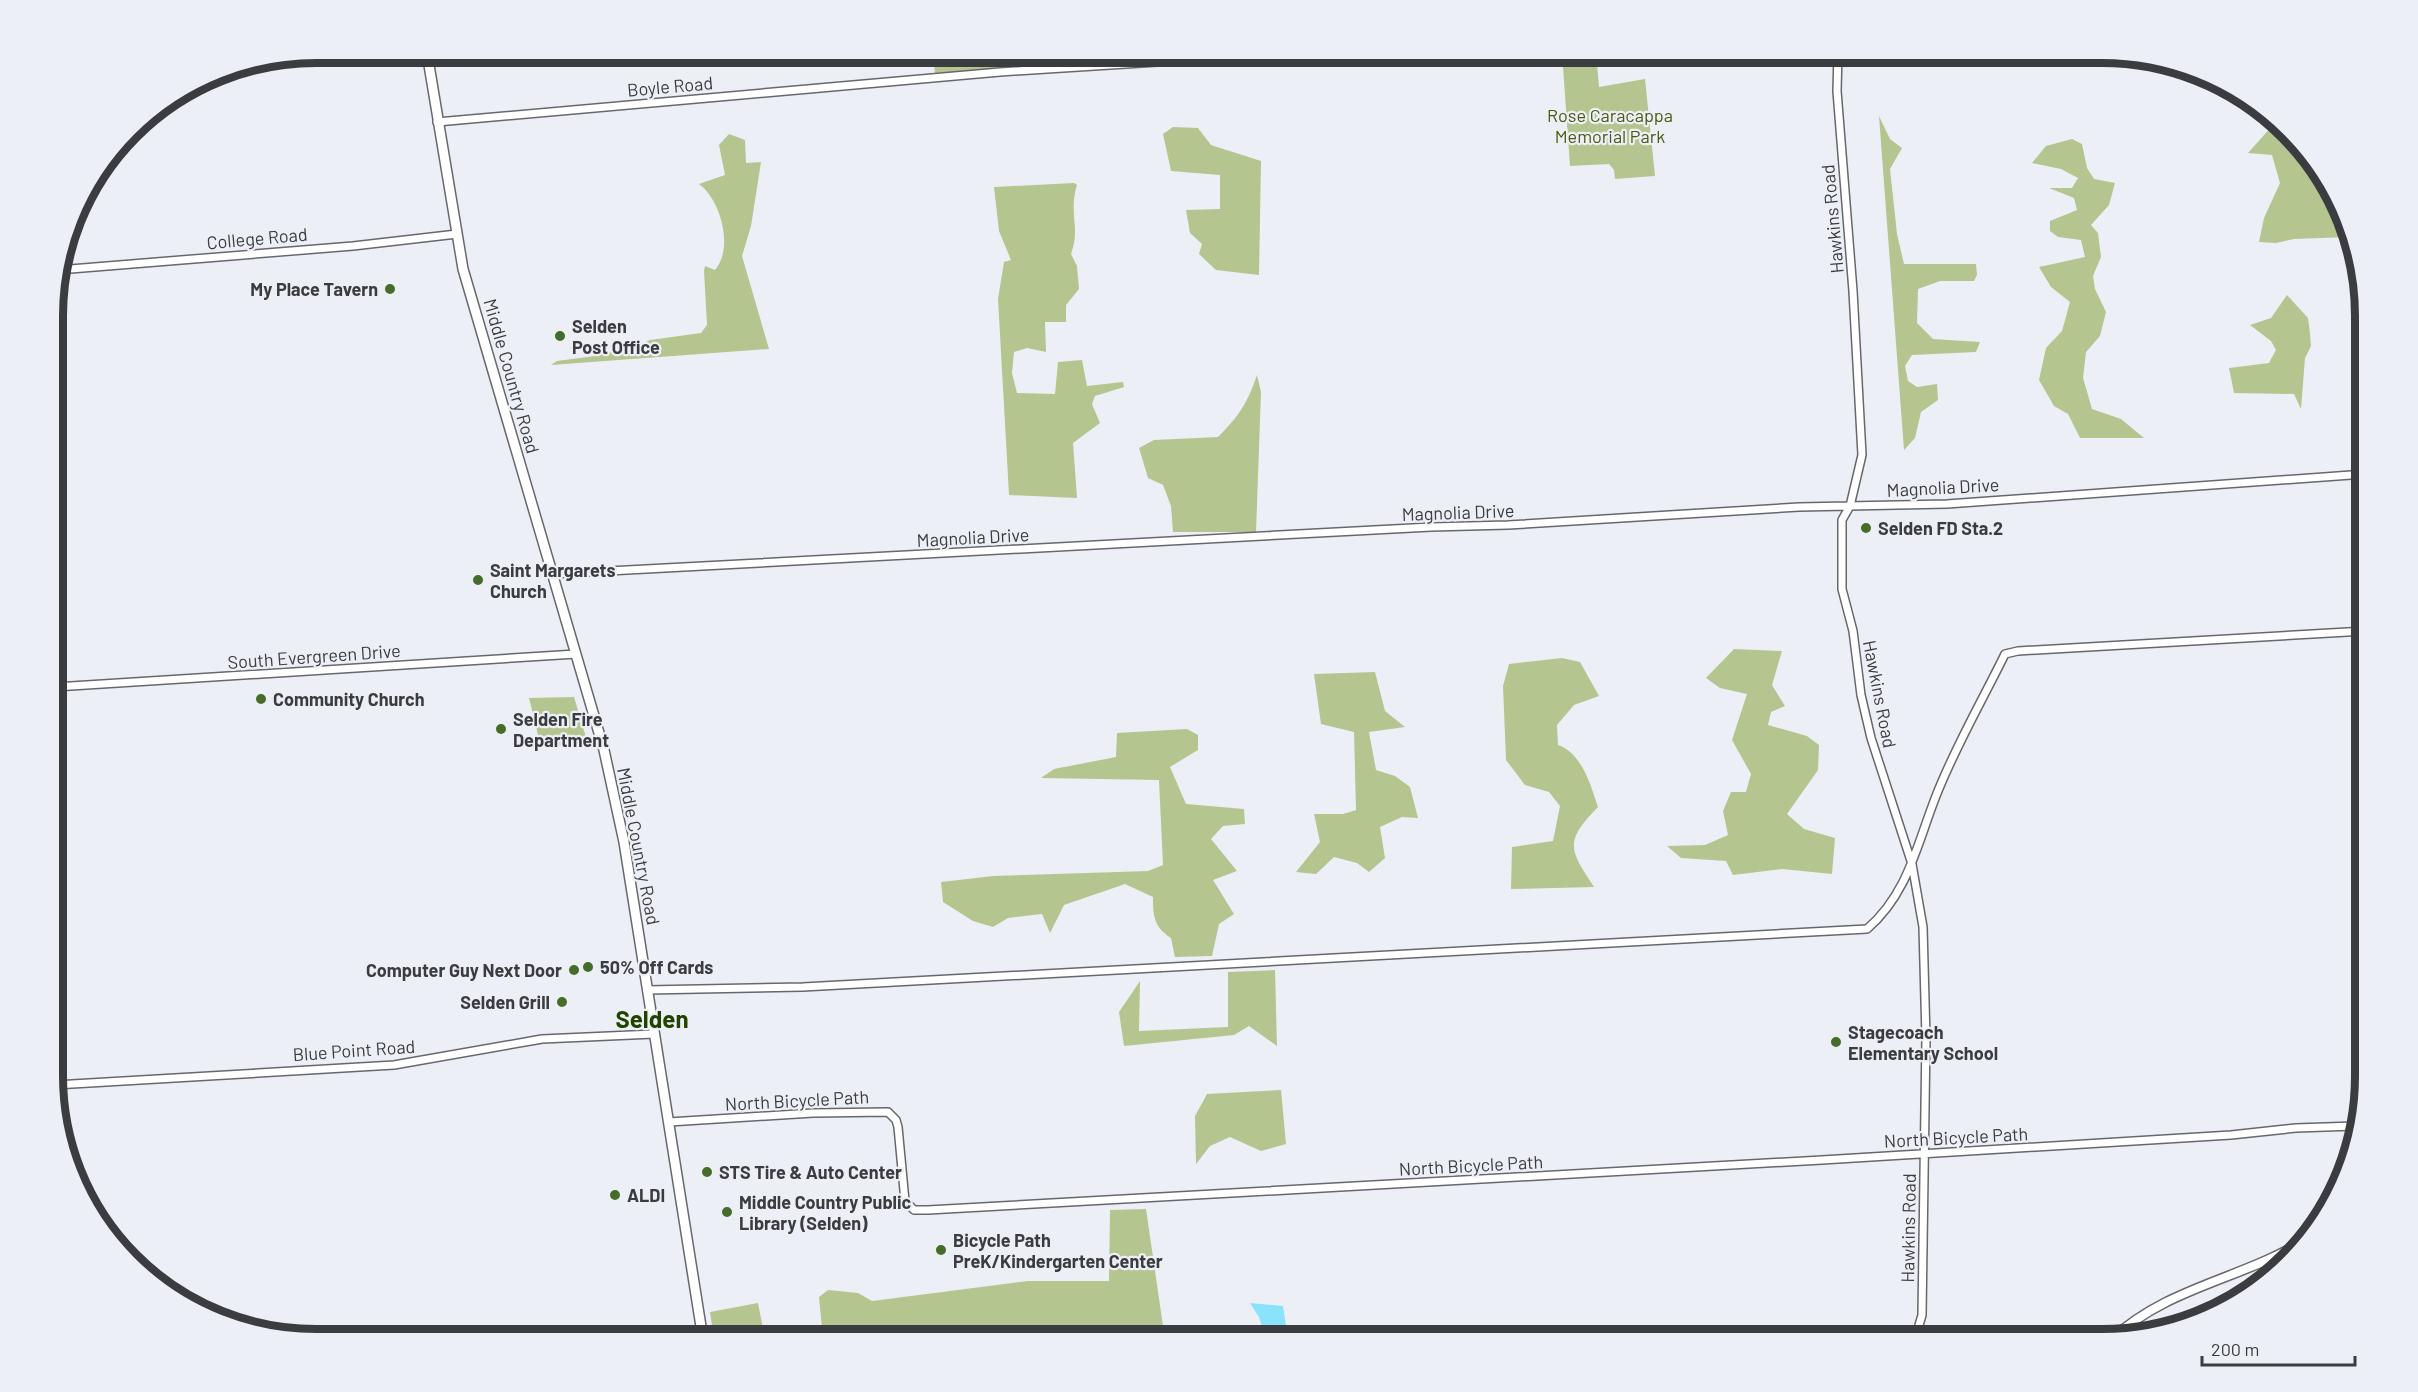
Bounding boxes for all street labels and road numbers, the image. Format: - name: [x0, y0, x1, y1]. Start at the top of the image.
- street label: Boyle Road: [626, 71, 714, 101]
- street label: Hawkins Road: [1816, 164, 1848, 274]
- street label: College Road: [206, 223, 308, 253]
- street label: Middle Country Road: [479, 296, 545, 456]
- street label: Magnolia Drive: [1886, 473, 2000, 501]
- street label: Magnolia Drive: [1401, 499, 1515, 525]
- street label: Magnolia Drive: [916, 523, 1030, 551]
- street label: Hawkins Road: [1859, 638, 1901, 750]
- street label: South Evergreen Drive: [227, 639, 401, 673]
- street label: Middle Country Road: [613, 765, 665, 927]
- street label: Blue Point Road: [292, 1035, 416, 1065]
- street label: North Bicycle Path: [724, 1085, 870, 1115]
- street label: North Bicycle Path: [1883, 1122, 2029, 1152]
- street label: North Bicycle Path: [1398, 1150, 1544, 1180]
- street label: Hawkins Road: [1896, 1173, 1920, 1283]

